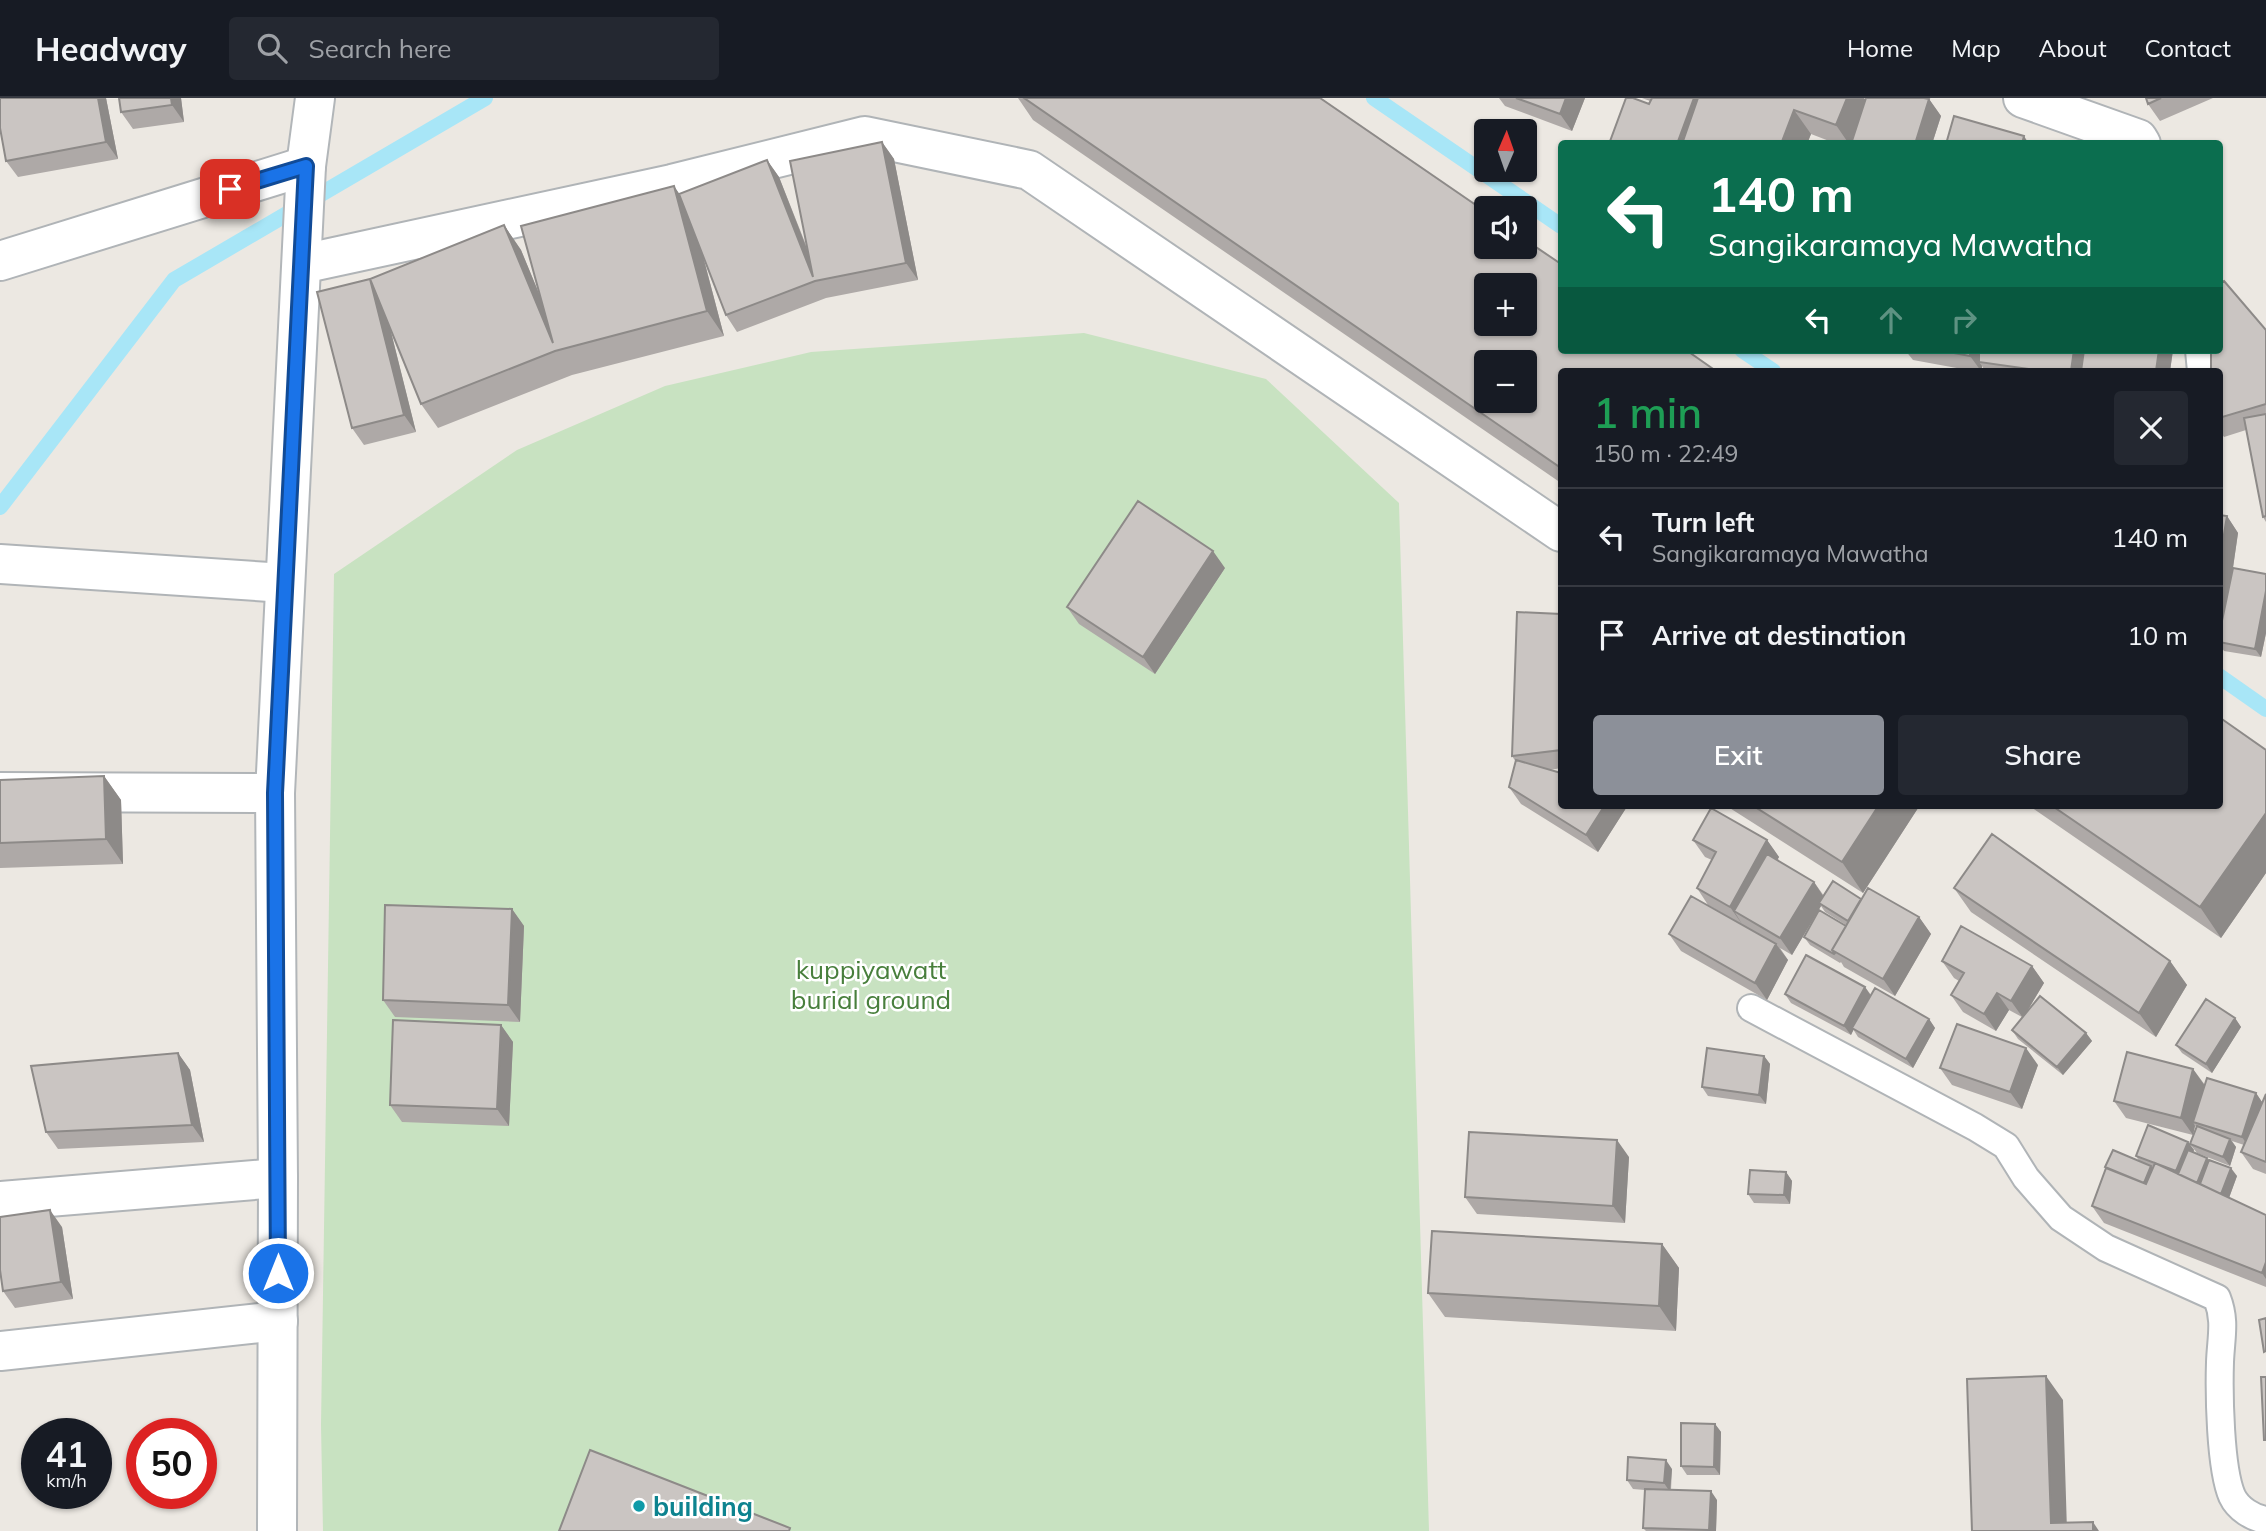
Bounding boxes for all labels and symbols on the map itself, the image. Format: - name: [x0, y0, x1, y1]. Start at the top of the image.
- north arrow: [1474, 119, 1536, 182]
- pin: [200, 159, 260, 219]
- park label: kuppiyawatt burial ground: [791, 953, 951, 1016]
- position arrow: [241, 1236, 315, 1310]
- speed limit sign: 50: [126, 1418, 217, 1509]
- place label: building: [653, 1490, 753, 1523]
- marker: building: [631, 1498, 647, 1514]

